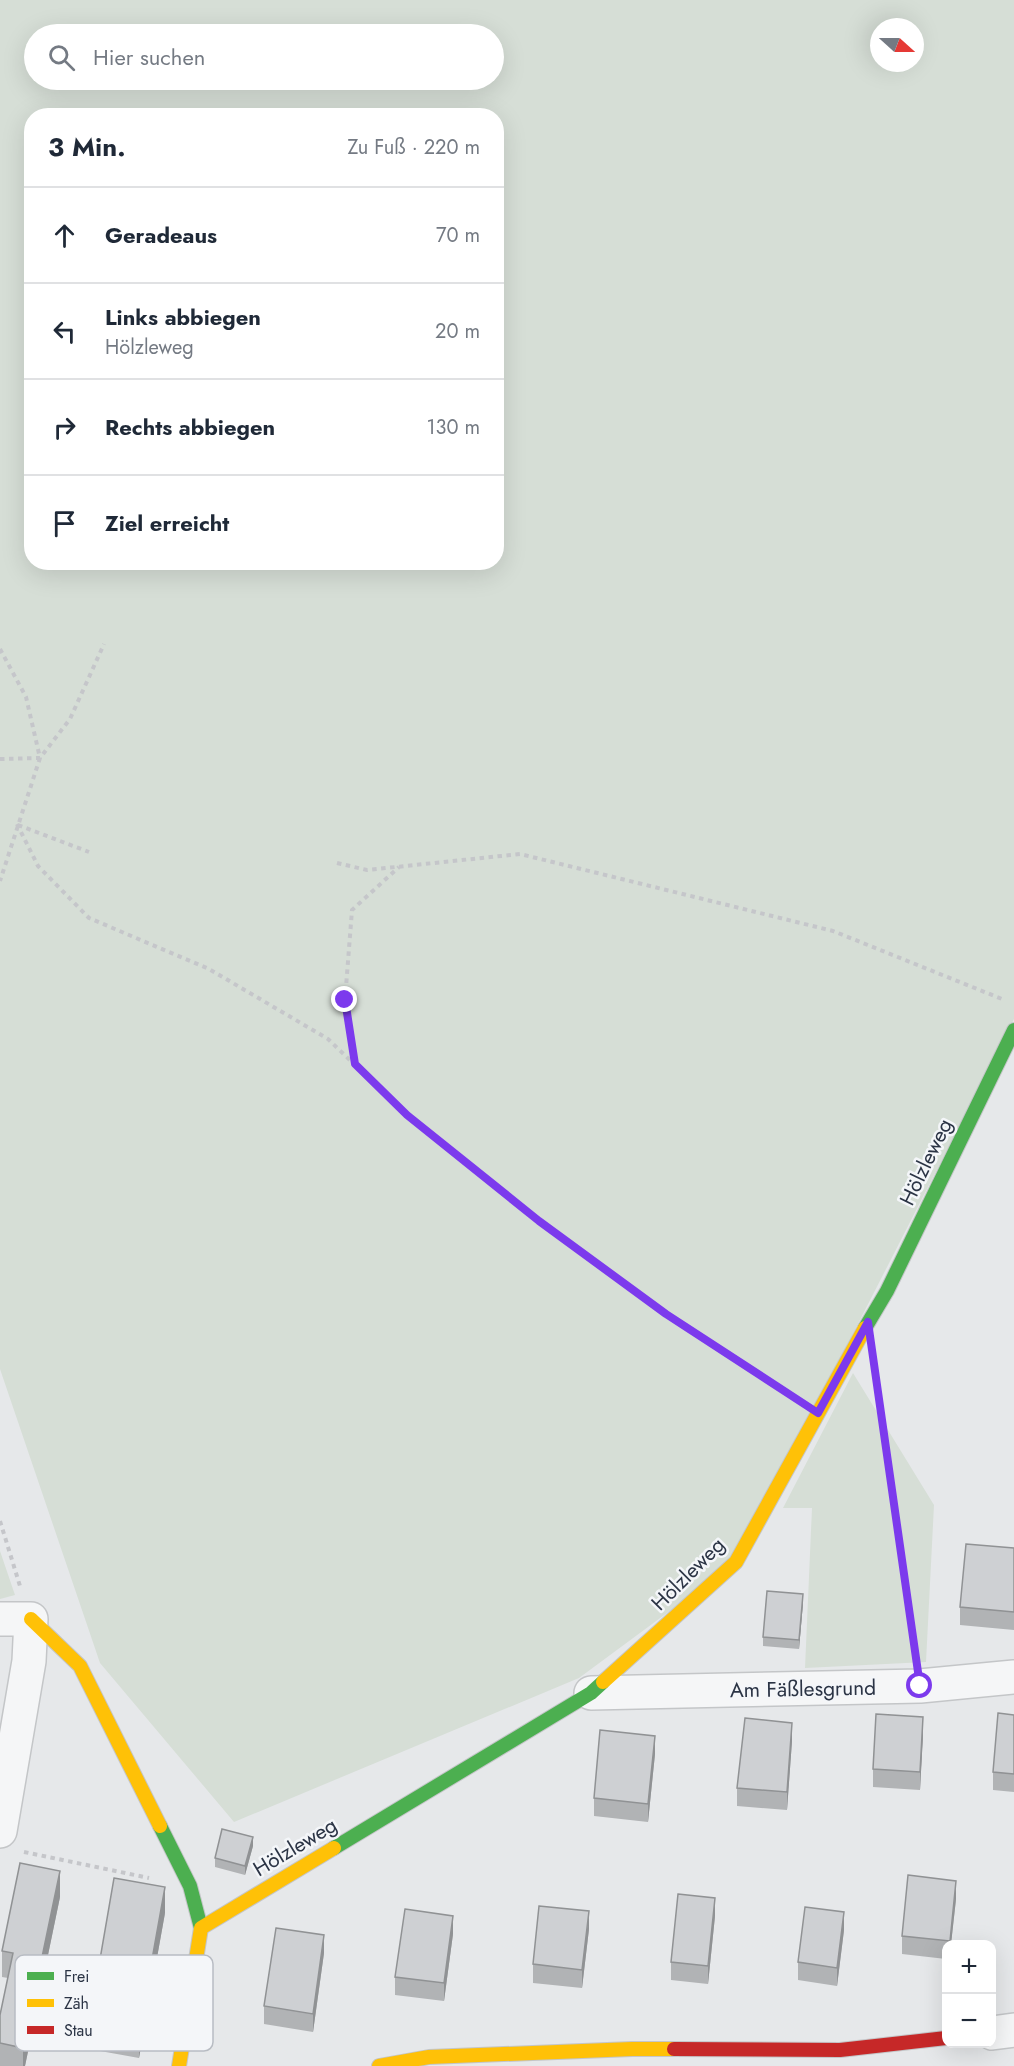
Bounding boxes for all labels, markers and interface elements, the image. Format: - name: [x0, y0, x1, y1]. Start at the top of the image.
- north arrow: [870, 18, 924, 72]
- search box: [24, 24, 504, 90]
- icon: search: [45, 41, 78, 74]
- text: Hier suchen: [93, 41, 205, 73]
- text: 3 Min.: [48, 128, 126, 166]
- text: Zu Fuß · 220 m: [347, 133, 480, 162]
- icon: ahead: [48, 219, 81, 252]
- text: Geradeaus: [105, 219, 217, 251]
- text: 70 m: [436, 221, 480, 250]
- text: Links abbiegen: [105, 301, 261, 333]
- icon: left: [48, 315, 81, 348]
- text: 20 m: [435, 317, 480, 346]
- text: Hölzleweg: [105, 333, 194, 362]
- icon: right: [48, 411, 81, 444]
- text: Rechts abbiegen: [105, 411, 275, 443]
- text: 130 m: [426, 413, 480, 442]
- icon: arrive: [48, 507, 81, 540]
- text: Ziel erreicht: [105, 507, 229, 539]
- route end: [331, 986, 357, 1012]
- street label: Hölzleweg: [892, 1114, 960, 1210]
- street label: Hölzleweg: [644, 1530, 732, 1618]
- route start: [906, 1672, 932, 1698]
- street label: Am Fäßlesgrund: [730, 1673, 876, 1705]
- street label: Hölzleweg: [247, 1810, 343, 1884]
- map controls: [942, 1940, 996, 2048]
- button: +: [942, 1940, 996, 1994]
- legend: [15, 1955, 213, 2051]
- text: Frei: [64, 1965, 89, 1988]
- text: Zäh: [64, 1992, 89, 2015]
- button: −: [942, 1994, 996, 2048]
- text: Stau: [64, 2019, 93, 2042]

